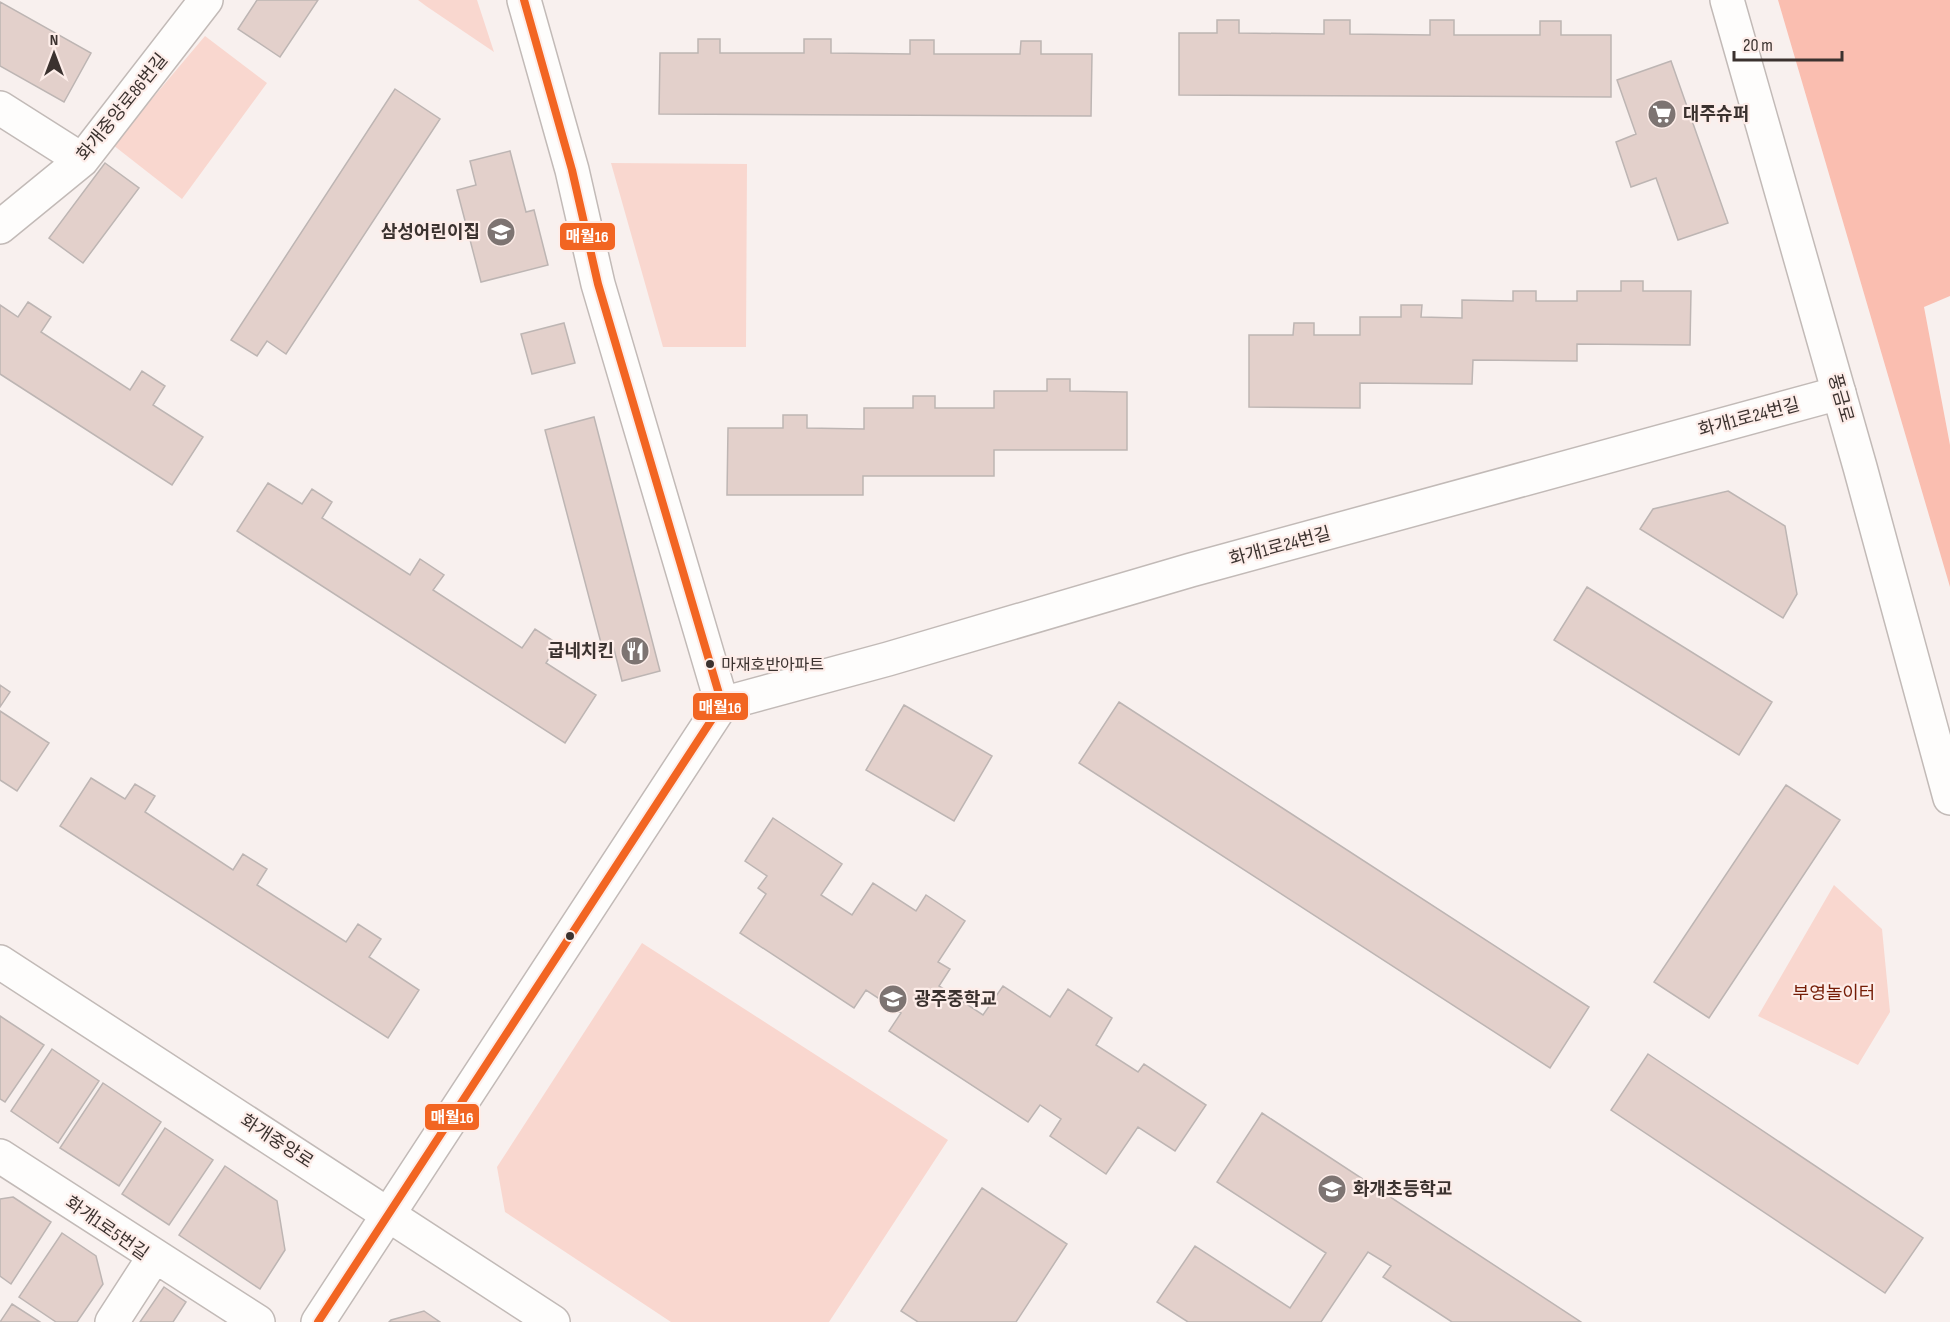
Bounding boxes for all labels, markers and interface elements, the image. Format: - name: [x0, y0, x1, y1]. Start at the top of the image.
- north arrow: [24, 24, 84, 84]
- scale bar: [1734, 24, 1842, 62]
- text: N: [50, 31, 58, 50]
- text: 20 m: [1743, 35, 1773, 56]
- street label: 화개중앙로86번길: [73, 50, 172, 165]
- supermarket icon: 대주슈퍼: [1646, 98, 1678, 130]
- place label: 대주슈퍼: [1683, 104, 1749, 125]
- school or university icon: 삼성어린이집: [485, 216, 517, 248]
- place label: 삼성어린이집: [381, 222, 480, 243]
- line badge: 매월16: [559, 222, 616, 251]
- text: 매월16: [565, 228, 609, 247]
- street label: 풍금로: [1824, 371, 1857, 425]
- street label: 화개1로24번길: [1696, 394, 1802, 441]
- street label: 화개1로24번길: [1227, 523, 1333, 570]
- restaurant icon: 굽네치킨: [619, 635, 651, 667]
- place label: 굽네치킨: [548, 641, 614, 662]
- place label: 마재호반아파트: [721, 656, 824, 675]
- marker: 마재호반아파트: [704, 658, 716, 670]
- line badge: 매월16: [692, 692, 749, 721]
- text: 매월16: [698, 699, 742, 718]
- unlabelled marker: [564, 930, 576, 942]
- school or university icon: 광주중학교: [877, 983, 909, 1015]
- park label: 부영놀이터: [1793, 983, 1875, 1004]
- place label: 광주중학교: [914, 989, 997, 1010]
- line badge: 매월16: [424, 1103, 480, 1131]
- text: 매월16: [430, 1109, 474, 1128]
- street label: 화개중앙로: [236, 1110, 317, 1173]
- school or university icon: 화개초등학교: [1316, 1173, 1348, 1205]
- place label: 화개초등학교: [1353, 1179, 1452, 1200]
- street label: 화개1로5번길: [61, 1192, 152, 1265]

